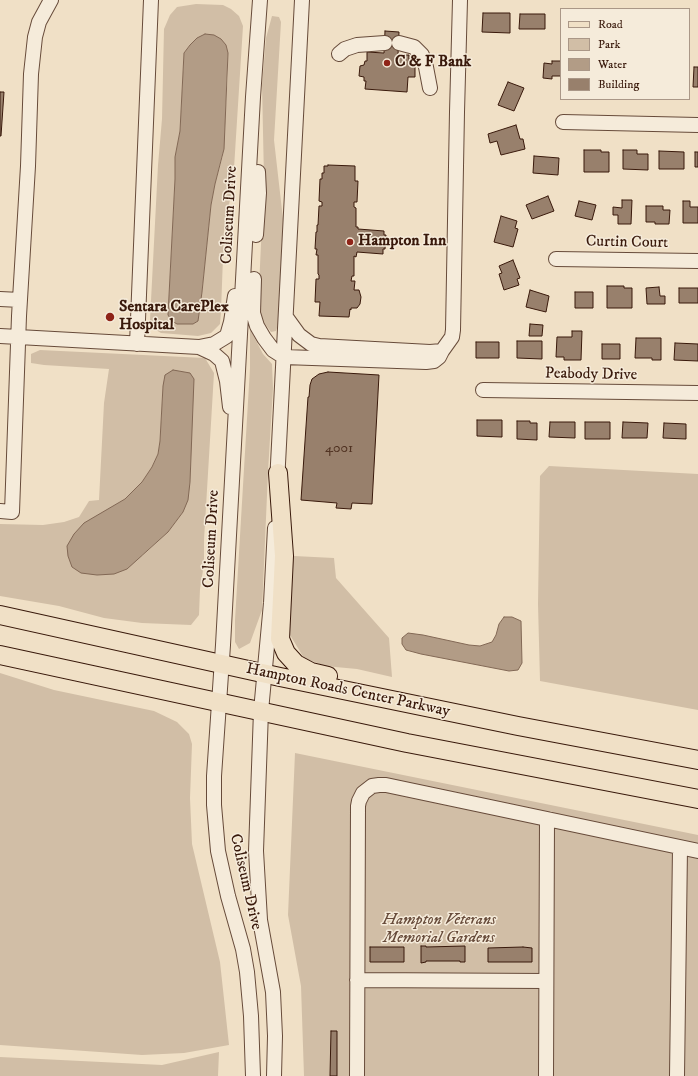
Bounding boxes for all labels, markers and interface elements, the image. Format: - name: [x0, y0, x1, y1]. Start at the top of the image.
- legend: [560, 8, 690, 100]
- text: Road: [598, 17, 623, 32]
- text: Park: [598, 37, 620, 52]
- place label: C & F Bank: [395, 53, 471, 73]
- text: Water: [598, 57, 627, 72]
- marker: C & F Bank: [382, 58, 392, 68]
- text: Building: [598, 77, 639, 92]
- street label: Coliseum Drive: [218, 166, 242, 264]
- place label: Hampton Inn: [358, 232, 446, 252]
- street label: Curtin Court: [586, 233, 668, 253]
- marker: Hampton Inn: [345, 237, 355, 247]
- place label: Sentara CarePlex Hospital: [119, 298, 229, 336]
- marker: Sentara CarePlex Hospital: [104, 311, 116, 323]
- street label: Peabody Drive: [545, 365, 637, 385]
- house number: 4001: [325, 441, 353, 457]
- street label: Coliseum Drive: [200, 490, 224, 588]
- street label: Hampton Roads Center Parkway: [244, 660, 452, 722]
- street label: Coliseum Drive: [225, 832, 265, 932]
- park label: Hampton Veterans Memorial Gardens: [382, 911, 496, 949]

